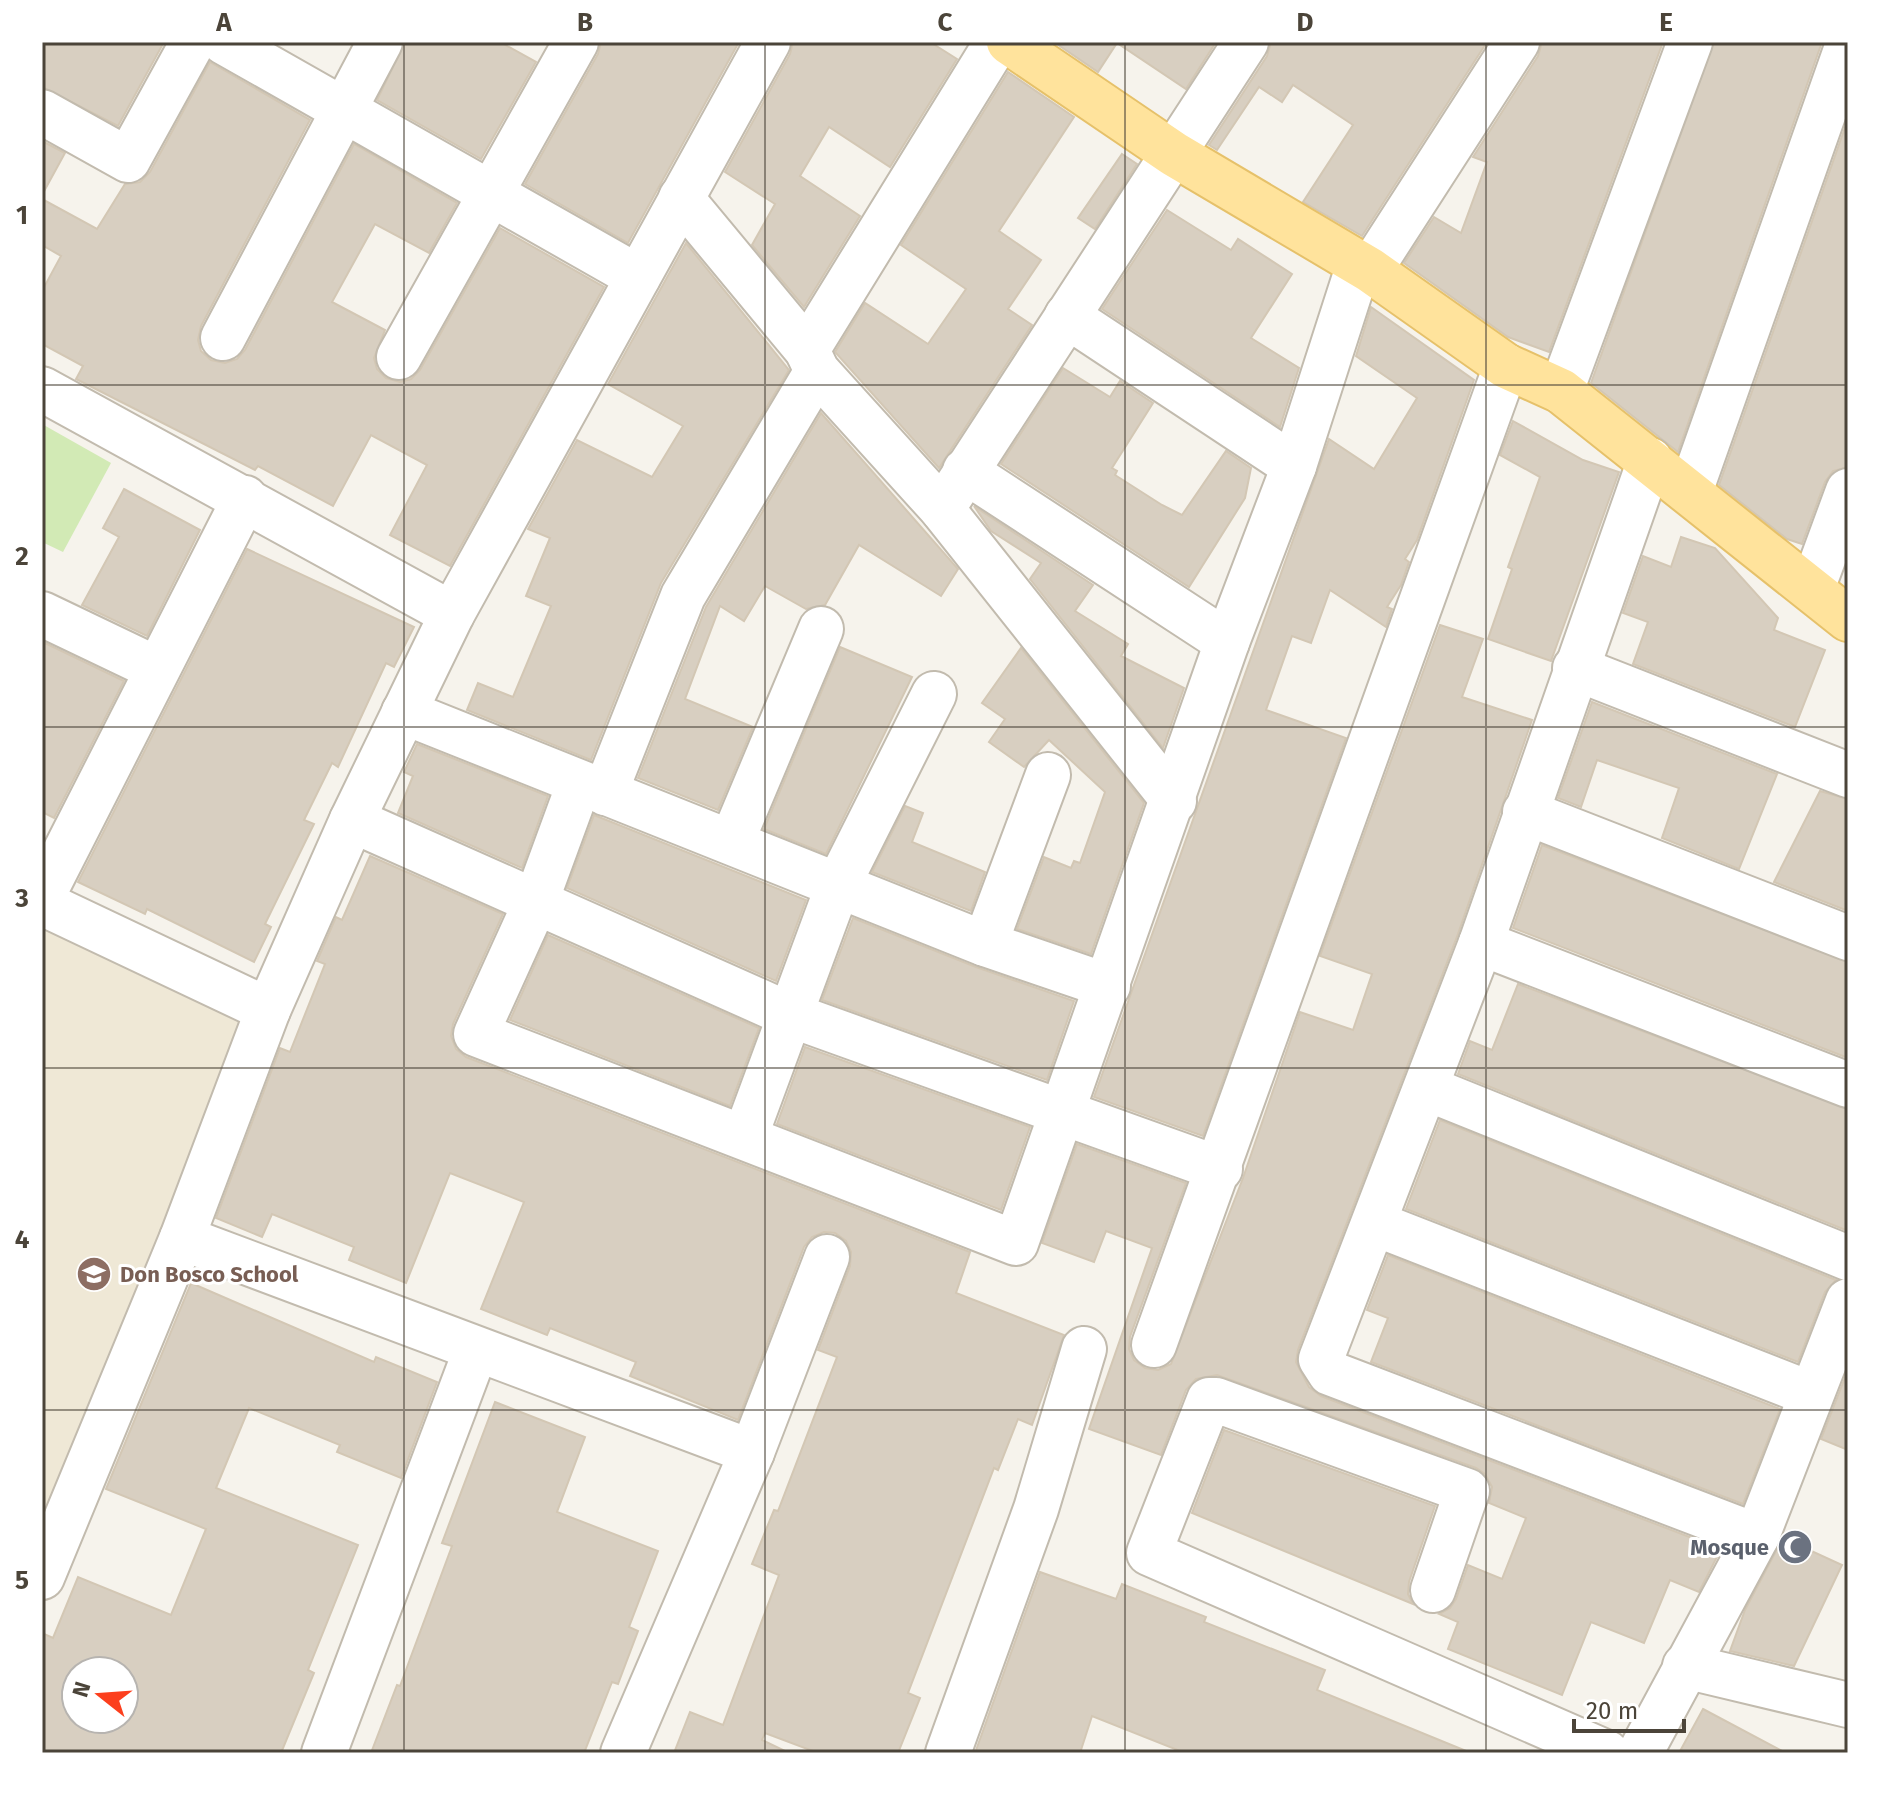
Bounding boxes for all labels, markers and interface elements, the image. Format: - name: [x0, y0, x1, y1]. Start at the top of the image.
- text: A: [215, 7, 232, 38]
- text: B: [577, 7, 593, 38]
- text: C: [938, 7, 953, 38]
- text: D: [1297, 7, 1314, 38]
- text: E: [1659, 7, 1673, 38]
- text: 1: [16, 200, 28, 231]
- text: 2: [15, 541, 29, 572]
- text: 3: [14, 883, 29, 914]
- text: 4: [15, 1224, 30, 1255]
- school or university icon: Don Bosco School: [75, 1255, 113, 1293]
- place label: Don Bosco School: [120, 1261, 299, 1288]
- mosque icon: Mosque: [1776, 1528, 1814, 1566]
- place label: Mosque: [1690, 1534, 1769, 1561]
- text: 5: [15, 1565, 29, 1596]
- north arrow: [60, 1655, 140, 1735]
- text: N: [66, 1678, 96, 1700]
- scale bar: [1574, 1683, 1684, 1733]
- text: 20 m: [1586, 1697, 1638, 1725]

